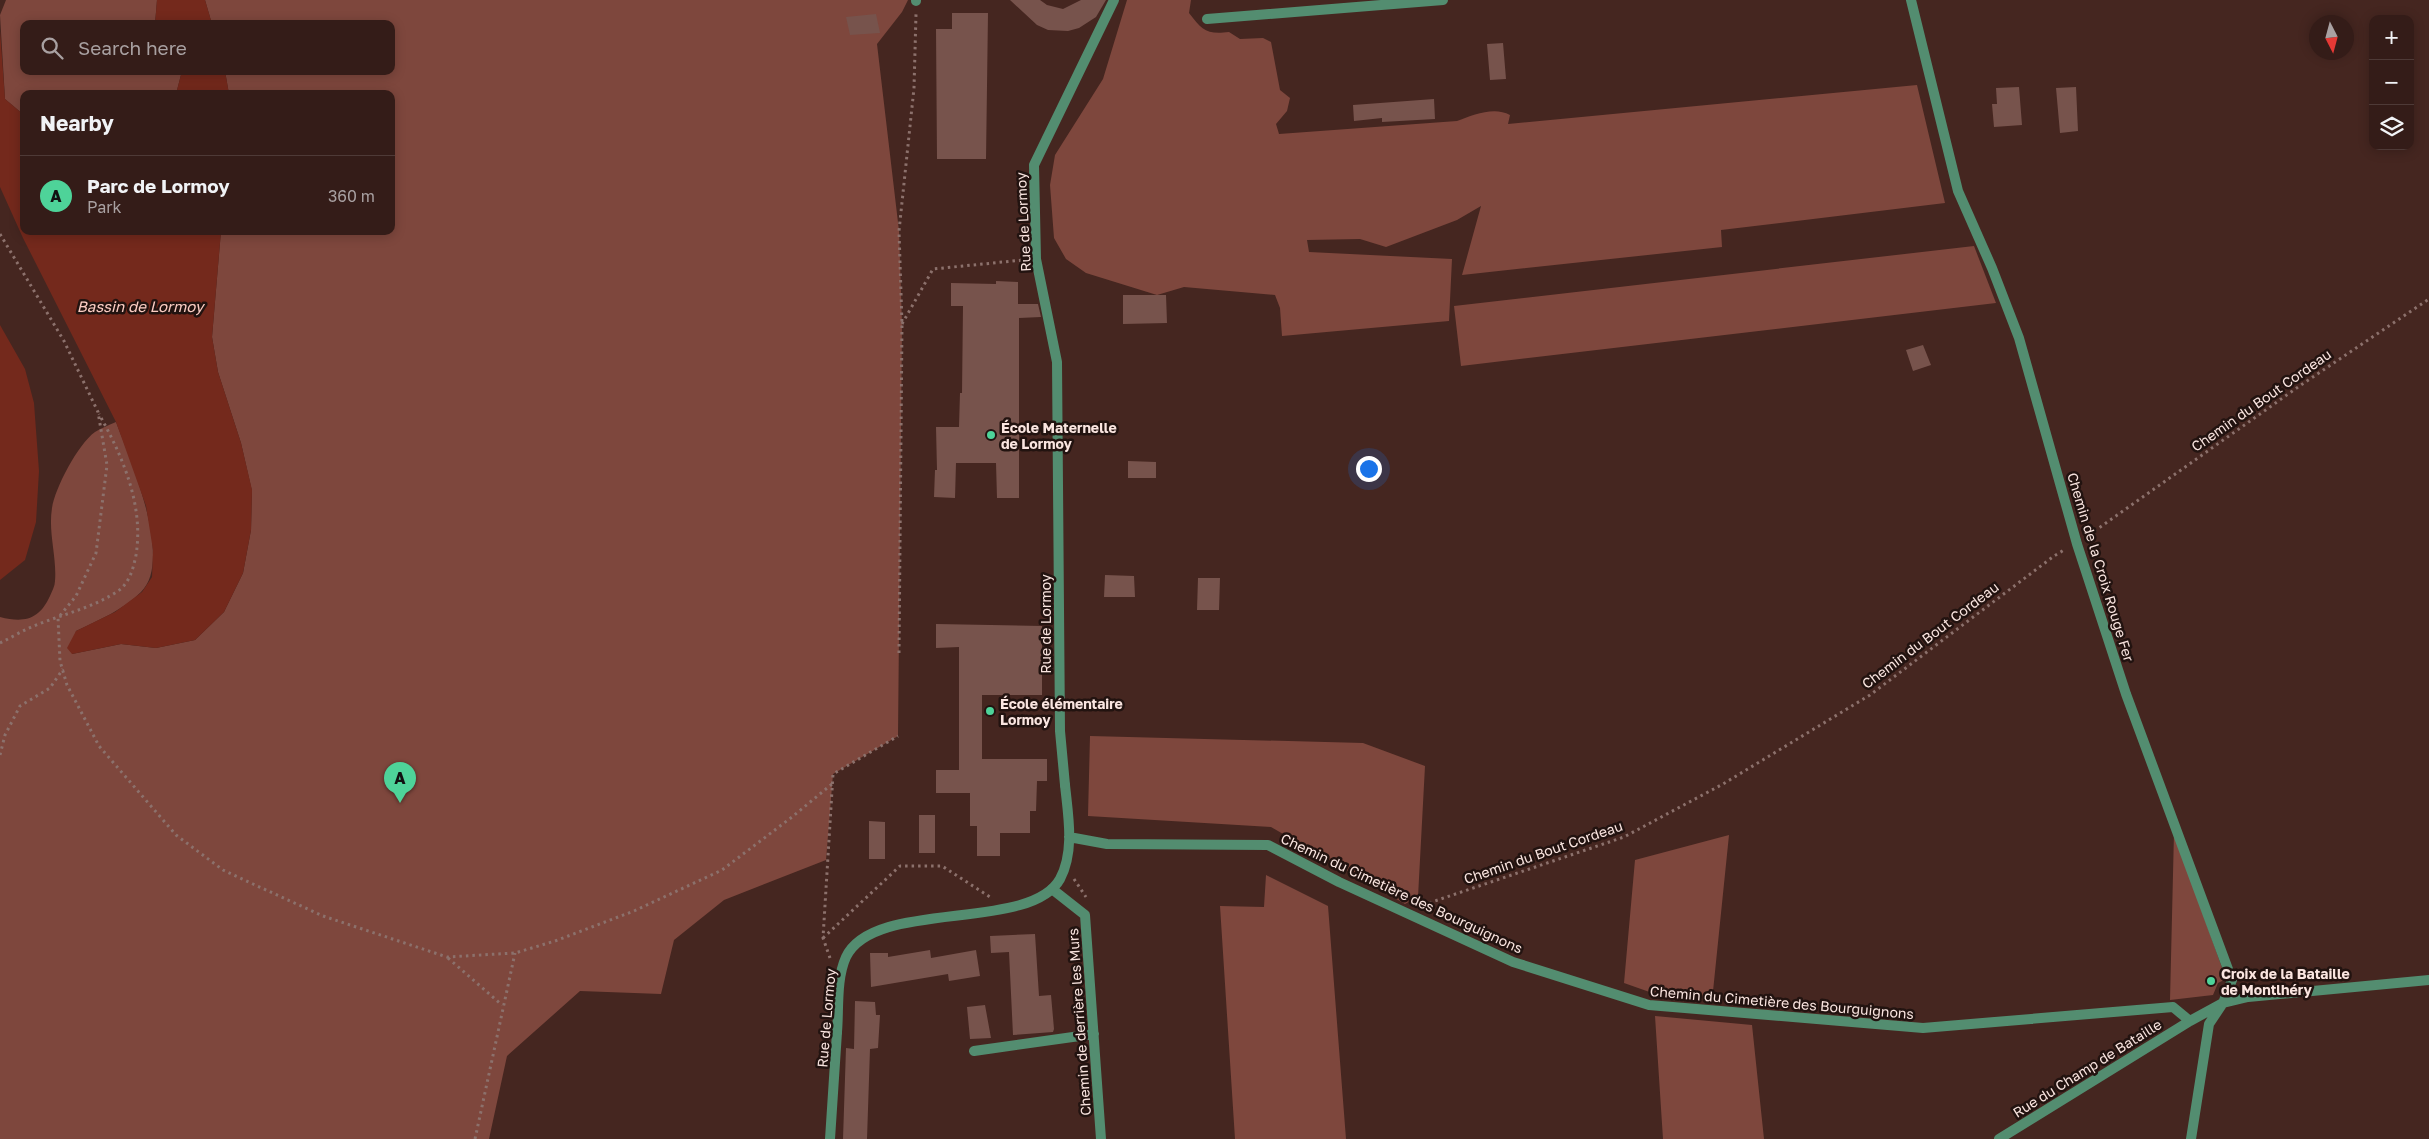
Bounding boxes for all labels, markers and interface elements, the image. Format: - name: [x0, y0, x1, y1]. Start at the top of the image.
- north arrow: [2309, 15, 2354, 60]
- map controls: [2369, 15, 2414, 150]
- button: +: [2369, 15, 2414, 60]
- search box: [20, 20, 395, 75]
- icon: search: [38, 34, 66, 62]
- text: Search here: [78, 36, 187, 59]
- button: −: [2369, 60, 2414, 105]
- button: layers: [2369, 105, 2414, 150]
- text: Nearby: [40, 110, 114, 136]
- street label: Rue de Lormoy: [1012, 172, 1034, 272]
- text: Parc de Lormoy: [87, 174, 230, 197]
- text: A: [50, 186, 62, 206]
- text: 360 m: [328, 186, 375, 206]
- text: Park: [87, 197, 122, 217]
- water label: Bassin de Lormoy: [77, 297, 206, 316]
- street label: Chemin du Bout Cordeau: [2188, 345, 2334, 455]
- place label: École Maternelle de Lormoy: [1001, 419, 1117, 452]
- marker: École Maternelle de Lormoy: [985, 429, 997, 441]
- your location: [1356, 456, 1382, 482]
- street label: Chemin de la Croix Rouge Fer: [2064, 470, 2138, 664]
- street label: Rue de Lormoy: [1037, 574, 1054, 674]
- street label: Chemin du Bout Cordeau: [1858, 578, 2002, 692]
- place label: École élémentaire Lormoy: [1000, 695, 1123, 728]
- marker: École élémentaire Lormoy: [984, 705, 996, 717]
- pin: A: [384, 762, 416, 803]
- street label: Chemin du Bout Cordeau: [1461, 817, 1625, 887]
- street label: Chemin du Cimetière des Bourguignons: [1278, 829, 1526, 957]
- street label: Chemin de derrière les Murs: [1064, 928, 1094, 1116]
- place label: Croix de la Bataille de Montlhéry: [2221, 965, 2350, 998]
- street label: Rue de Lormoy: [813, 967, 839, 1068]
- marker: Croix de la Bataille de Montlhéry: [2205, 975, 2217, 987]
- street label: Chemin du Cimetière des Bourguignons: [1649, 982, 1915, 1022]
- street label: Rue du Champ de Bataille: [2010, 1015, 2164, 1121]

